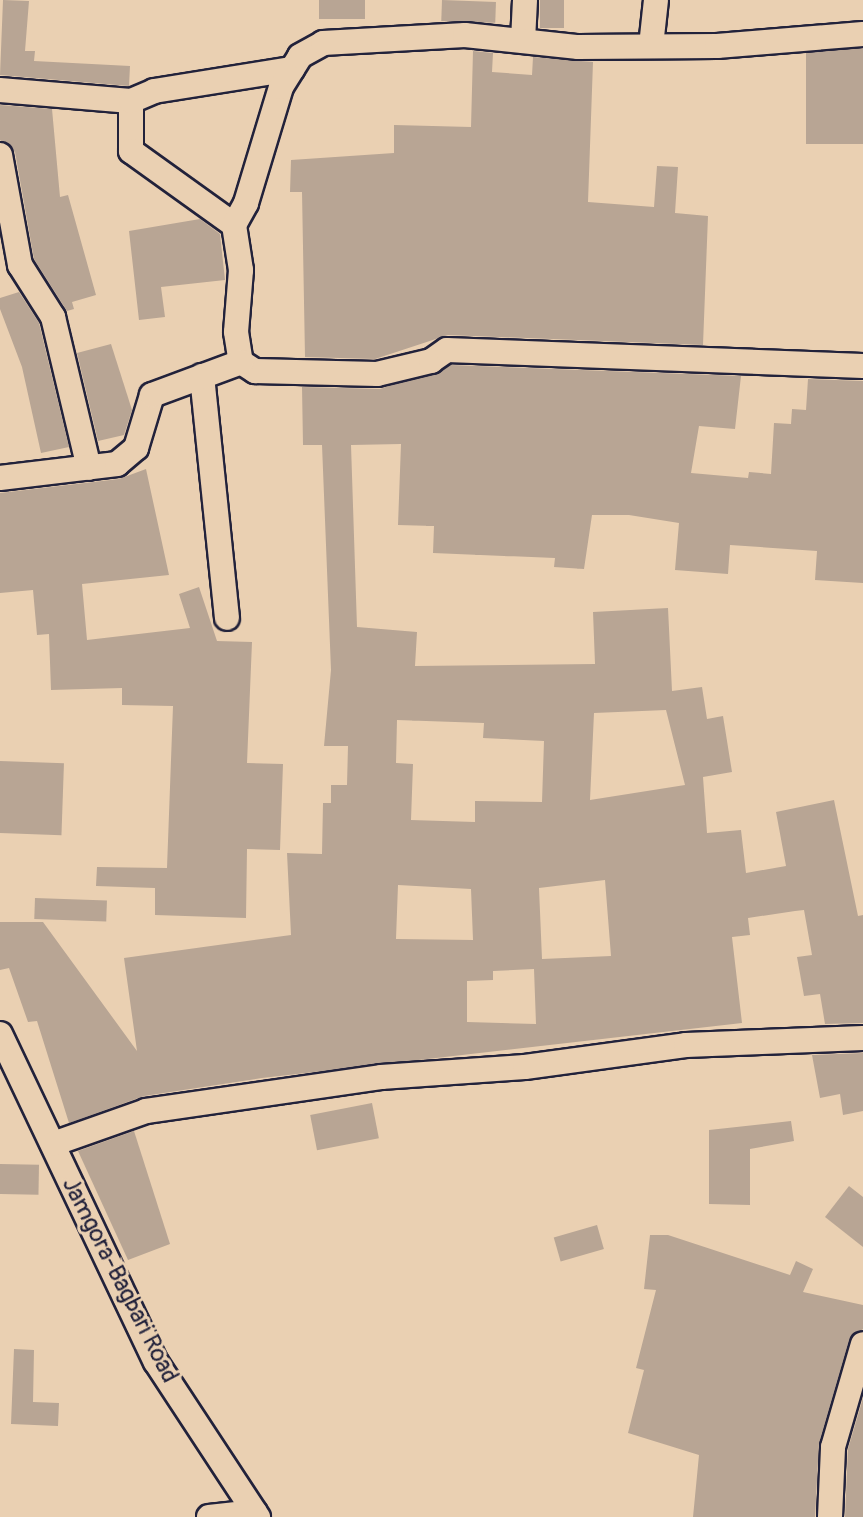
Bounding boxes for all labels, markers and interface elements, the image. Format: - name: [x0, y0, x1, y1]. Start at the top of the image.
- street label: Jamgora-Bagbari Road: [56, 1173, 184, 1387]

